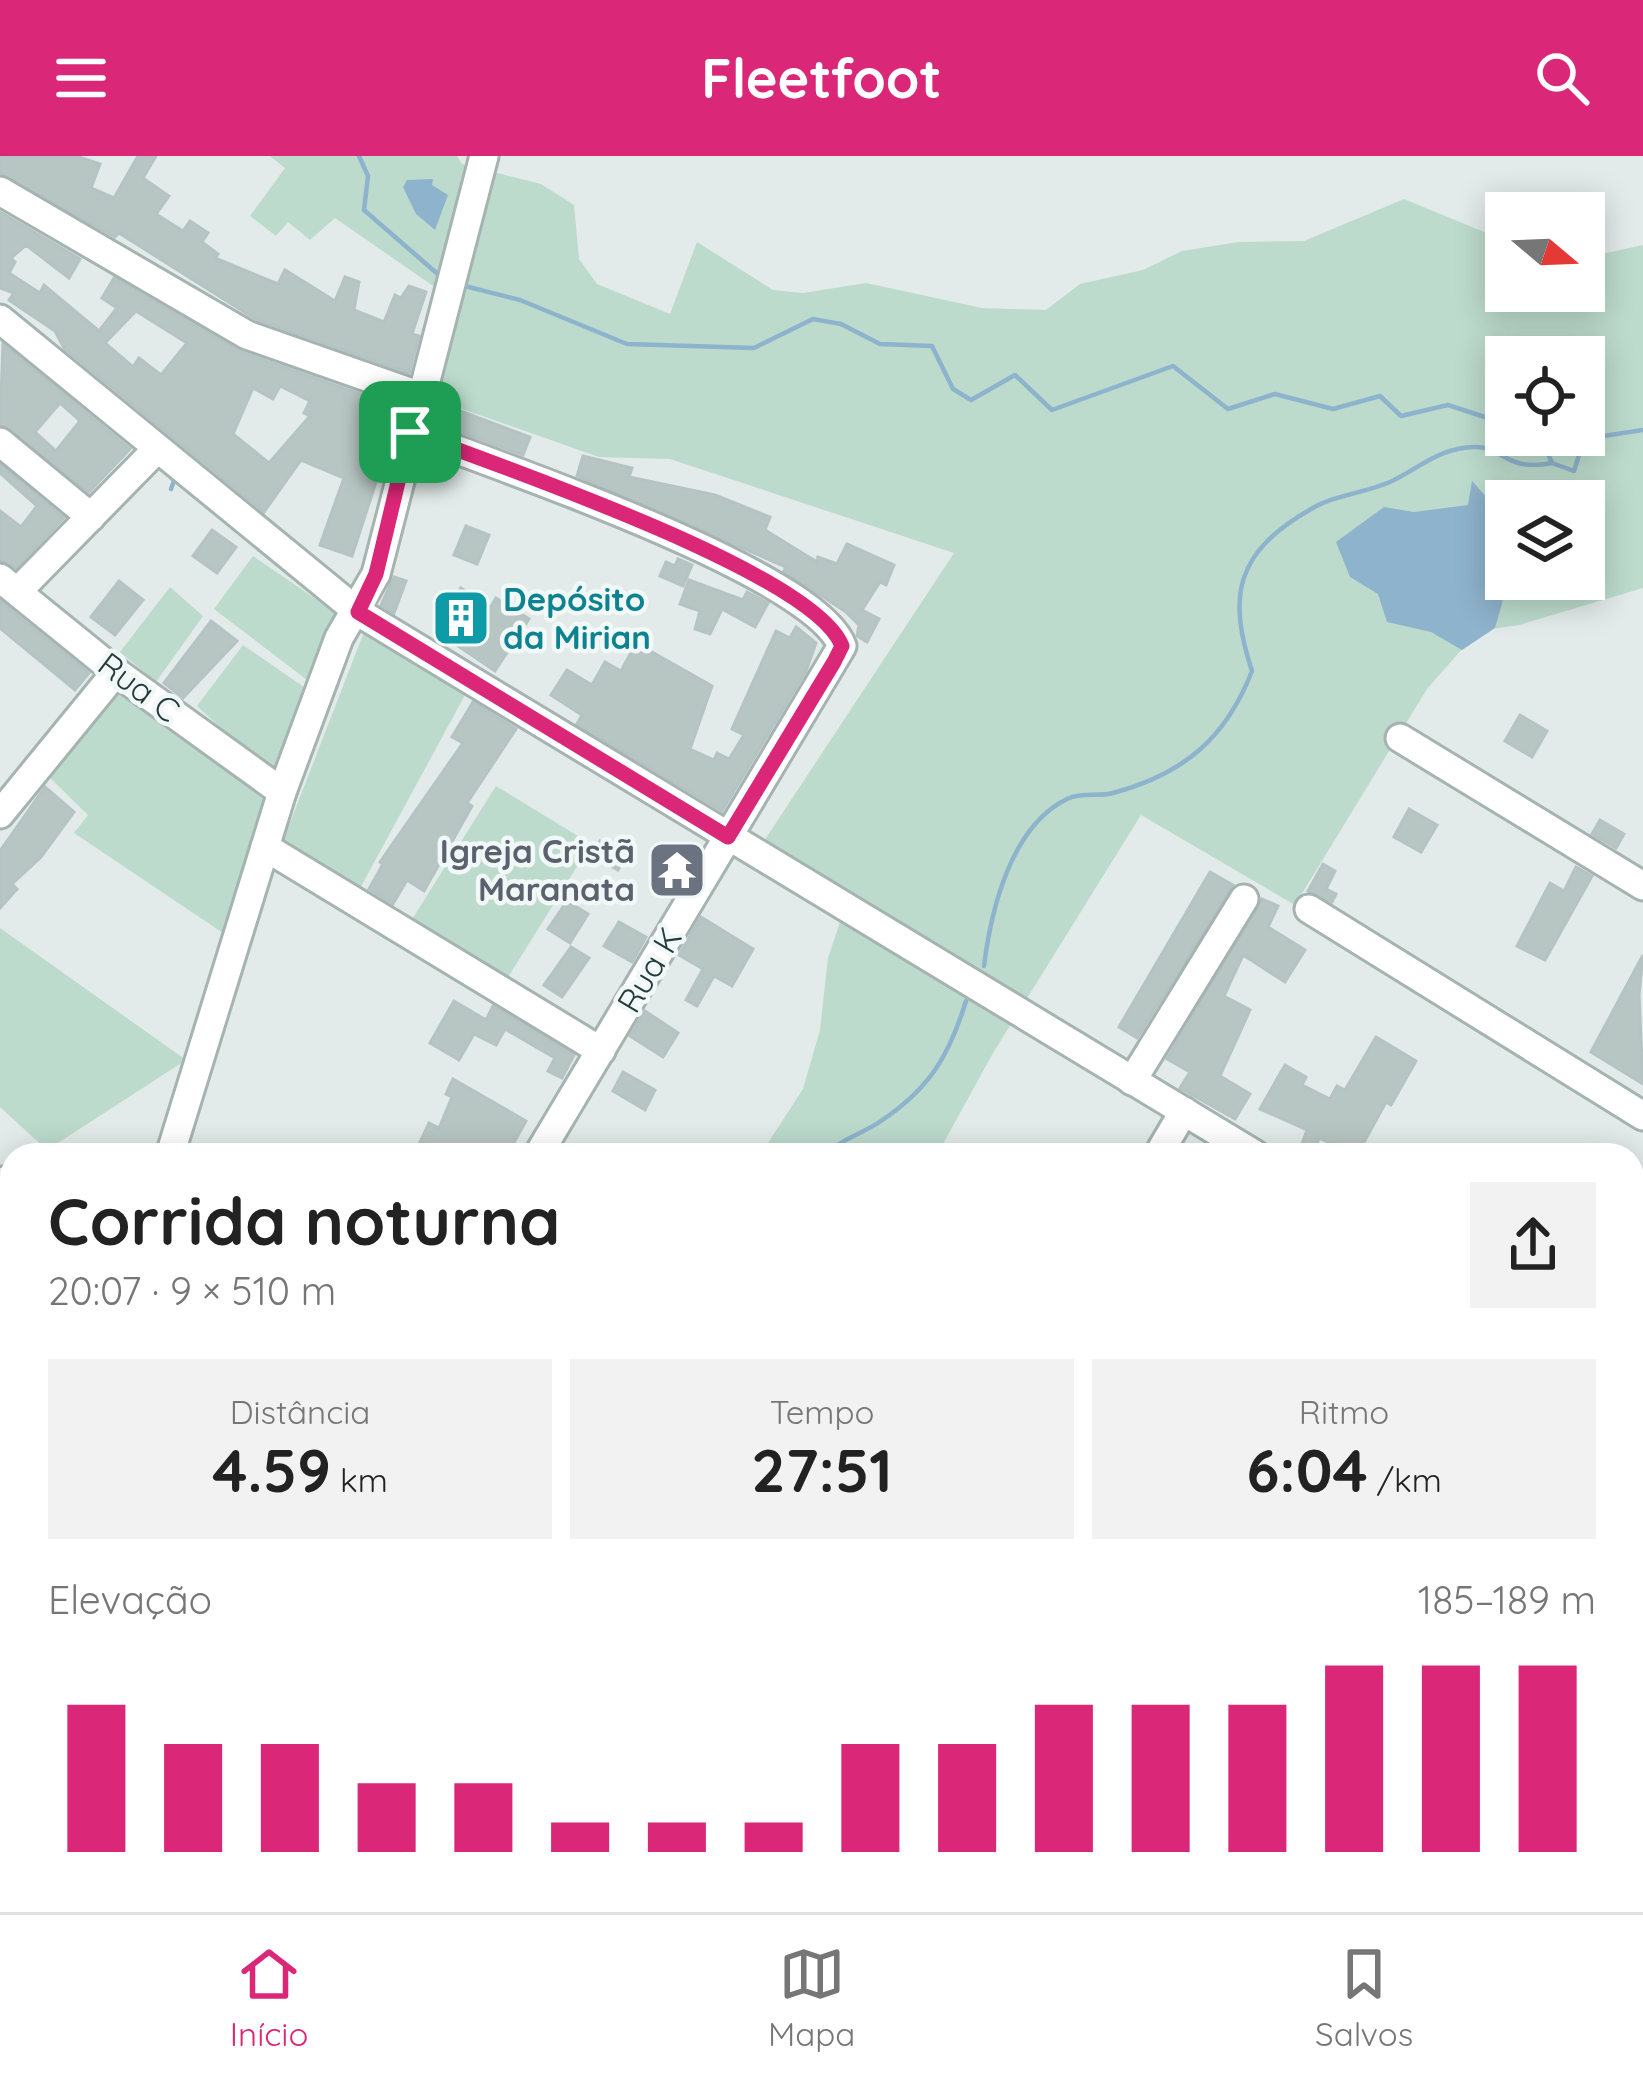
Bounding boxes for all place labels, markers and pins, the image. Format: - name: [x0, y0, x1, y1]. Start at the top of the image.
- pin: [359, 381, 461, 483]
- place label: Depósito da Mirian: [503, 578, 651, 657]
- building icon: Depósito da Mirian: [430, 587, 492, 649]
- place label: Igreja Cristã Maranata: [440, 830, 635, 909]
- temple icon: Igreja Cristã Maranata: [646, 839, 708, 901]

